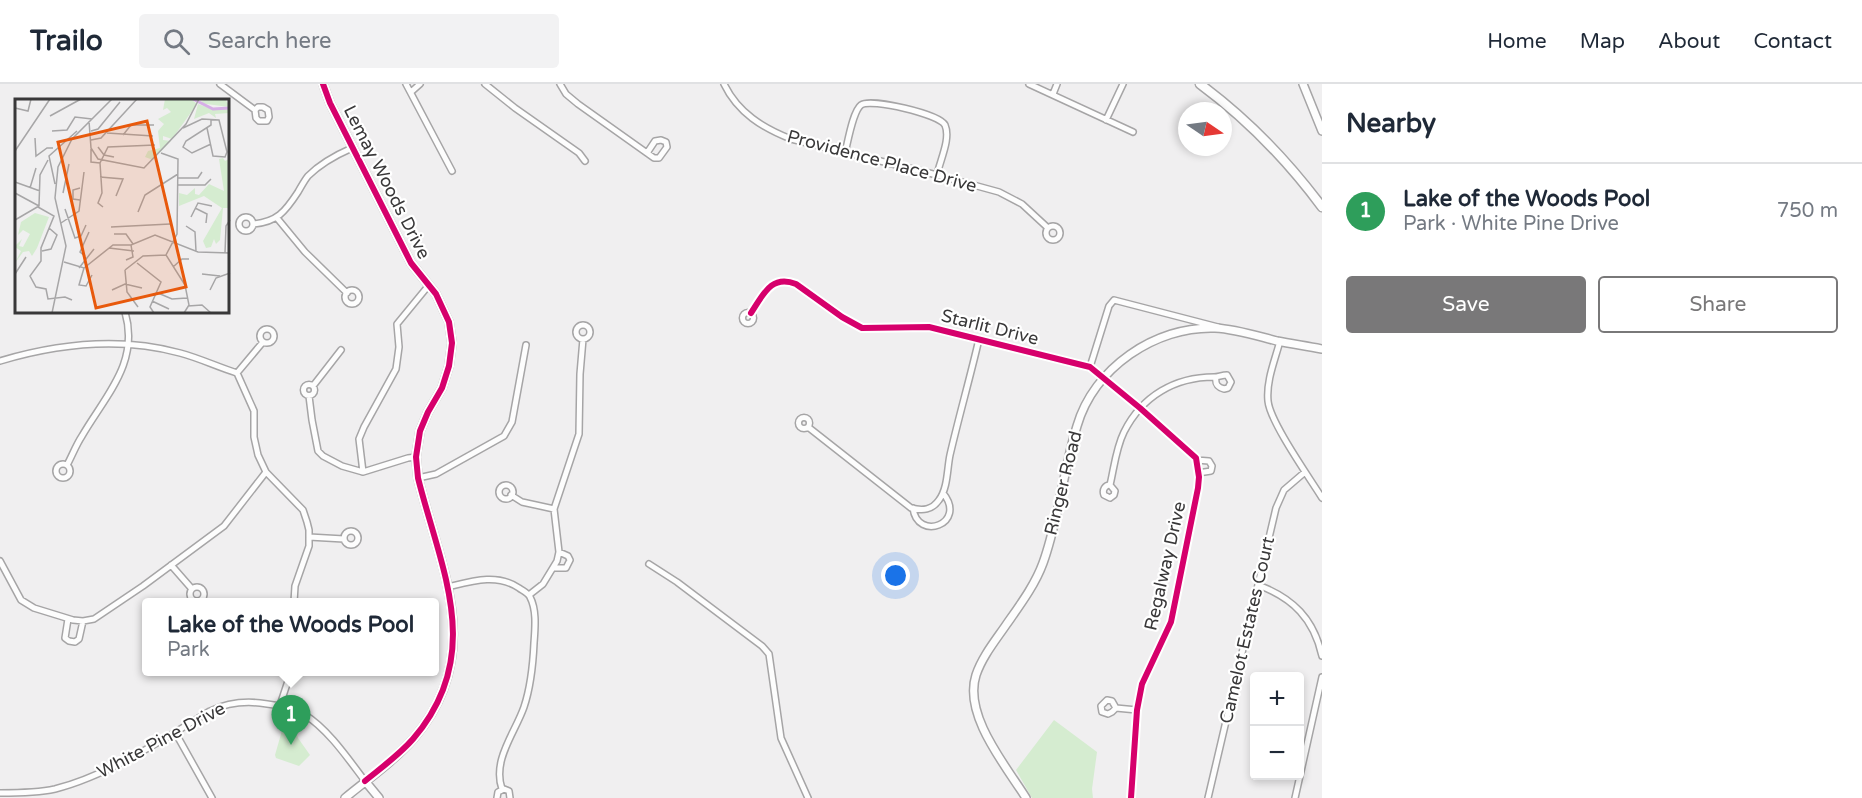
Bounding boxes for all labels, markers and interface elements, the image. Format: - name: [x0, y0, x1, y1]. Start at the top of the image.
- search box: [139, 14, 559, 68]
- text: Trailo: [30, 24, 103, 58]
- icon: search: [160, 25, 193, 58]
- text: Search here: [208, 28, 332, 54]
- text: Home: [1487, 29, 1547, 54]
- text: Map: [1580, 29, 1625, 54]
- text: About: [1658, 29, 1720, 54]
- text: Contact: [1753, 29, 1832, 54]
- inset map: [15, 99, 230, 314]
- street label: Lemay Woods Drive: [339, 101, 435, 263]
- north arrow: [1178, 102, 1232, 156]
- text: Nearby: [1346, 108, 1436, 139]
- street label: Providence Place Drive: [785, 125, 979, 197]
- text: Lake of the Woods Pool: [1403, 186, 1650, 212]
- text: 1: [1359, 199, 1372, 223]
- text: 750 m: [1777, 199, 1838, 223]
- text: Park · White Pine Drive: [1403, 212, 1619, 236]
- button: Save: [1346, 276, 1586, 333]
- button: Share: [1598, 276, 1838, 333]
- street label: Starlit Drive: [939, 304, 1041, 350]
- street label: Ringer Road: [1039, 429, 1087, 537]
- street label: Regalway Drive: [1139, 499, 1191, 633]
- street label: Camelot Estates Court: [1215, 534, 1279, 726]
- your location: [881, 561, 910, 590]
- popup: [142, 598, 439, 676]
- text: Lake of the Woods Pool: [167, 612, 414, 638]
- text: Park: [167, 638, 210, 662]
- map controls: [1250, 672, 1304, 780]
- button: +: [1250, 672, 1304, 726]
- pin: 1: [272, 696, 310, 745]
- street label: White Pine Drive: [93, 697, 229, 783]
- button: −: [1250, 726, 1304, 780]

